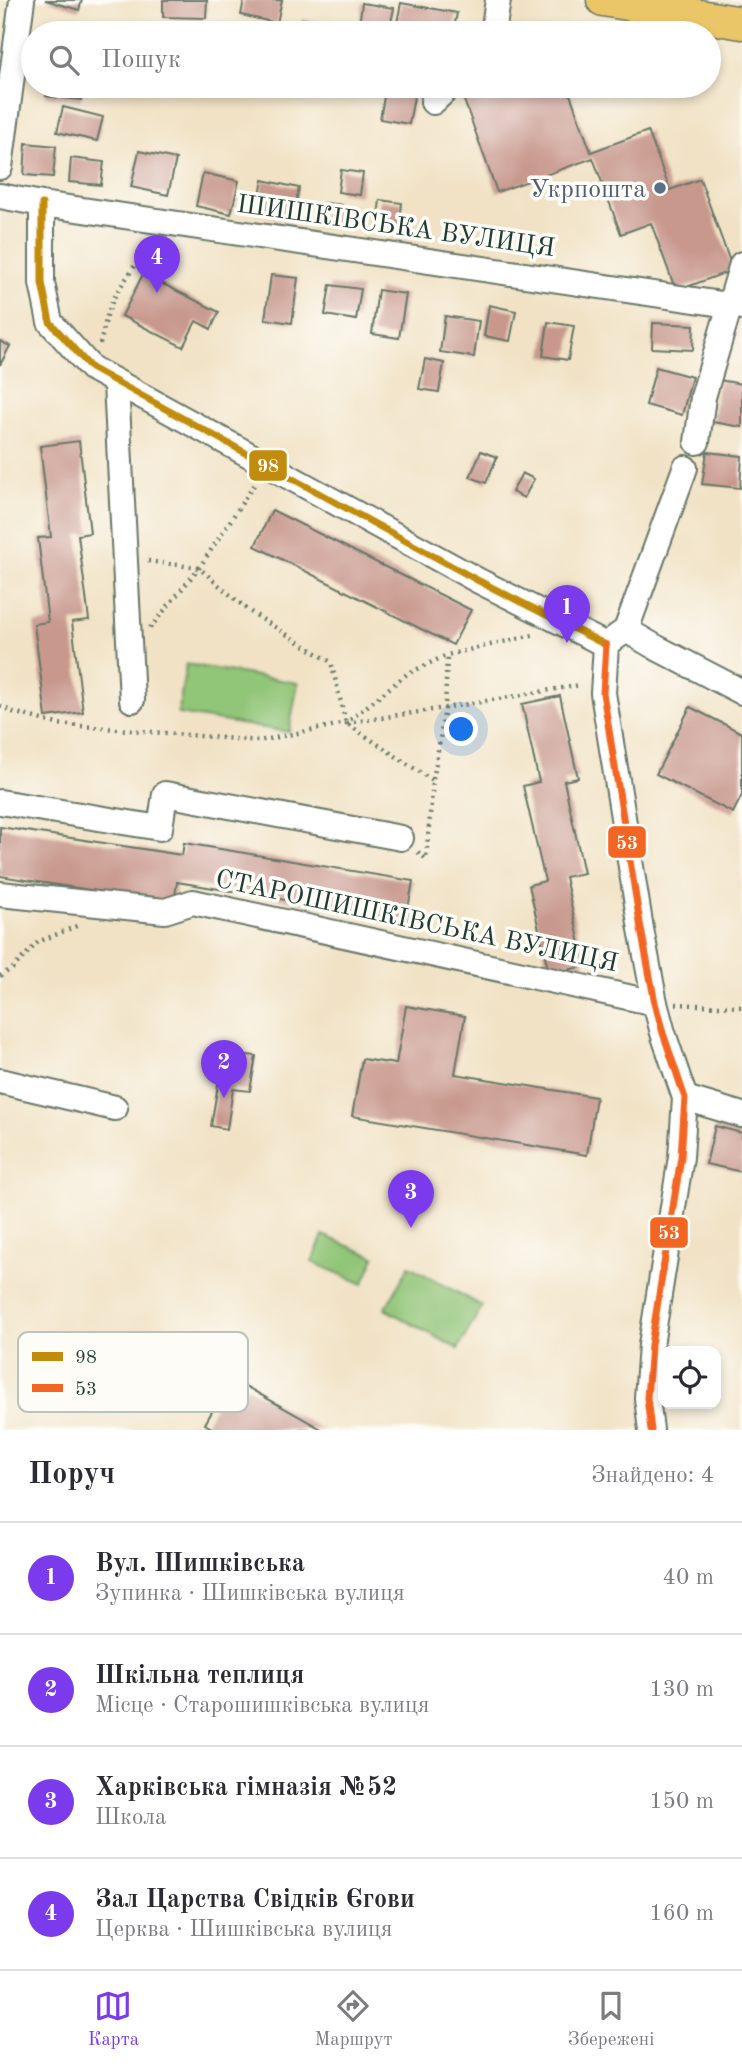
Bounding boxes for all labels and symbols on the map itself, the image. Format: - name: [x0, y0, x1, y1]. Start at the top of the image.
- place label: Укрпошта: [530, 177, 646, 203]
- marker: Укрпошта: [652, 180, 668, 196]
- street label: ШИШКІВСЬКА ВУЛИЦЯ: [235, 192, 556, 262]
- pin: 4: [134, 235, 180, 293]
- line badge: 98: [248, 449, 288, 482]
- text: 98: [257, 458, 279, 477]
- pin: 1: [544, 585, 590, 643]
- your location: [444, 712, 478, 746]
- line badge: 53: [607, 825, 647, 859]
- text: 53: [616, 835, 638, 854]
- street label: СТАРОШИШКІВСЬКА ВУЛИЦЯ: [213, 867, 620, 977]
- pin: 2: [201, 1040, 247, 1098]
- pin: 3: [388, 1170, 434, 1228]
- line badge: 53: [649, 1216, 689, 1249]
- text: 53: [658, 1225, 680, 1244]
- legend: [18, 1332, 248, 1412]
- text: 98: [75, 1349, 97, 1368]
- text: 53: [75, 1381, 97, 1400]

